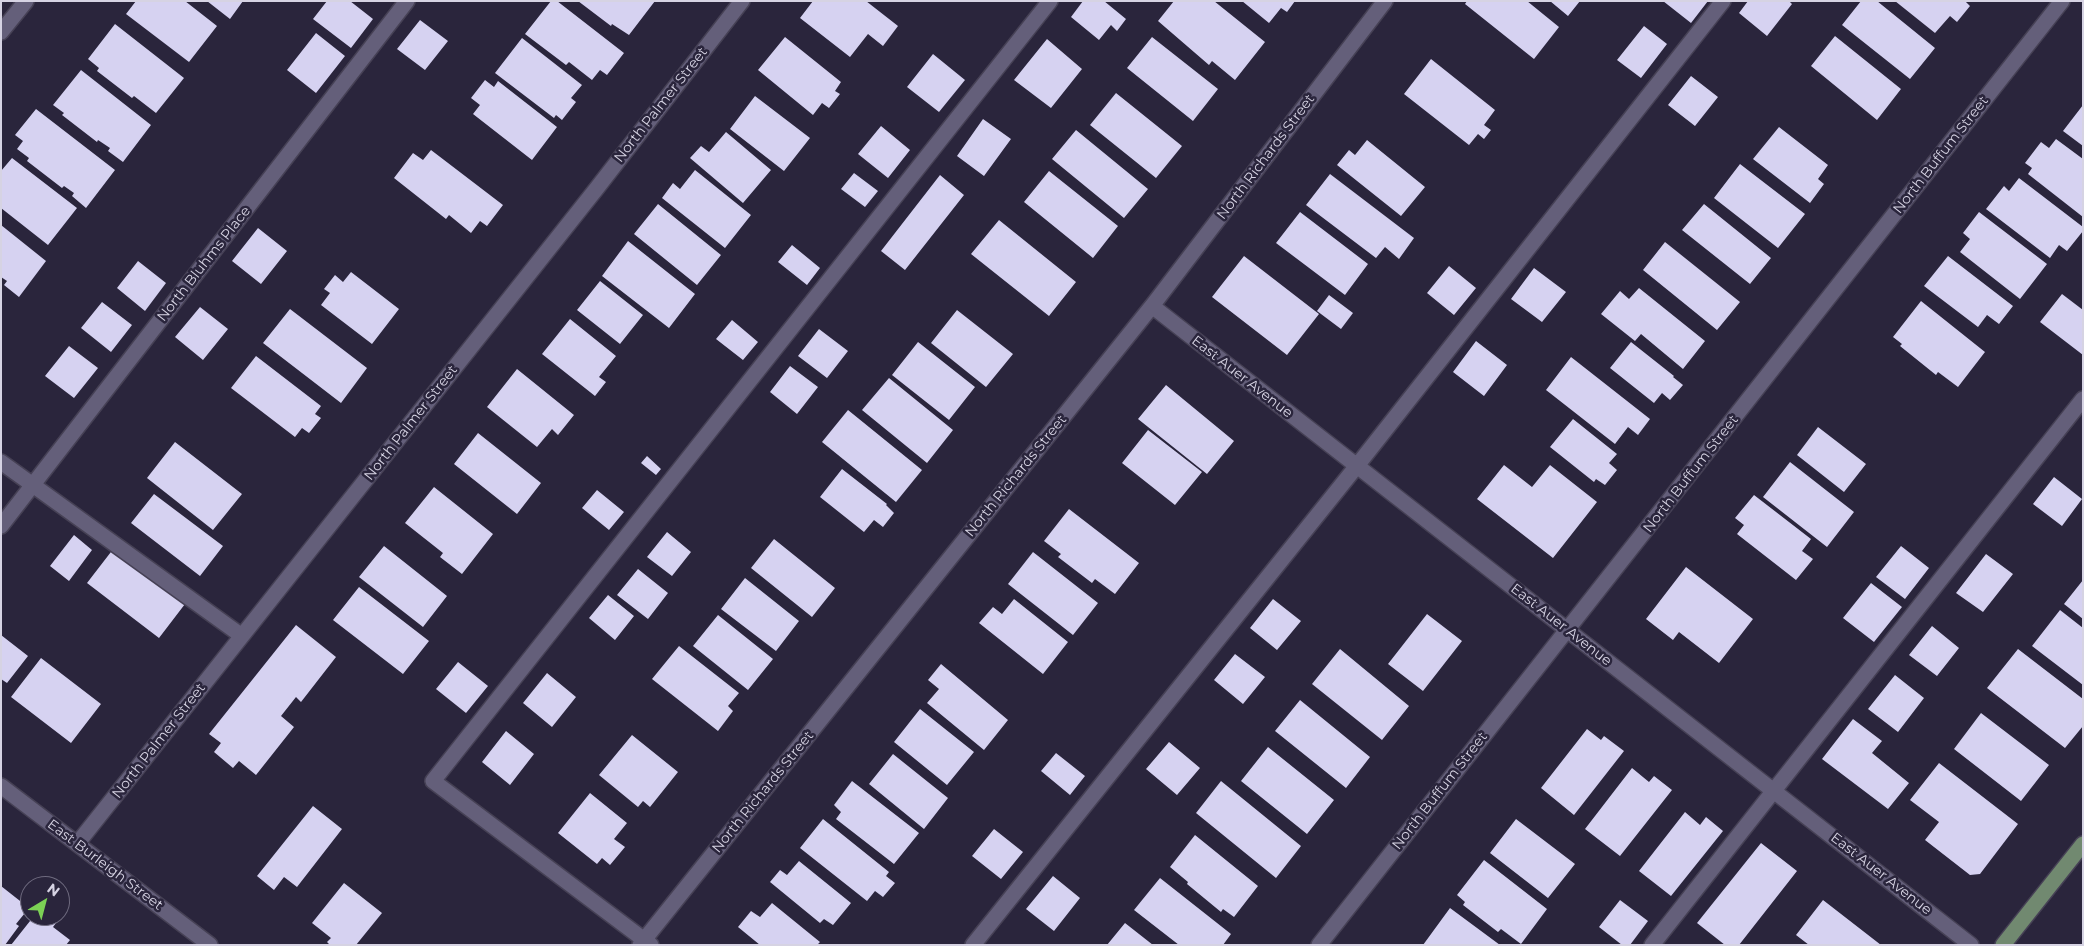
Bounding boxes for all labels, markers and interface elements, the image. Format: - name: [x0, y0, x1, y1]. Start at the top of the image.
- street label: North Palmer Street: [611, 44, 711, 166]
- street label: North Richards Street: [1214, 91, 1318, 223]
- street label: North Buffum Street: [1890, 93, 1992, 217]
- street label: North Bluhms Place: [154, 203, 254, 325]
- street label: East Auer Avenue: [1188, 332, 1296, 422]
- street label: North Palmer Street: [361, 362, 461, 484]
- street label: North Richards Street: [962, 412, 1070, 540]
- street label: North Buffum Street: [1640, 412, 1742, 536]
- street label: East Auer Avenue: [1507, 580, 1615, 670]
- street label: North Palmer Street: [109, 680, 209, 802]
- street label: North Richards Street: [709, 728, 817, 856]
- street label: North Buffum Street: [1389, 729, 1491, 853]
- street label: East Burleigh Street: [44, 816, 166, 914]
- street label: East Auer Avenue: [1827, 829, 1935, 919]
- north arrow: [20, 876, 70, 926]
- text: N: [43, 879, 63, 900]

